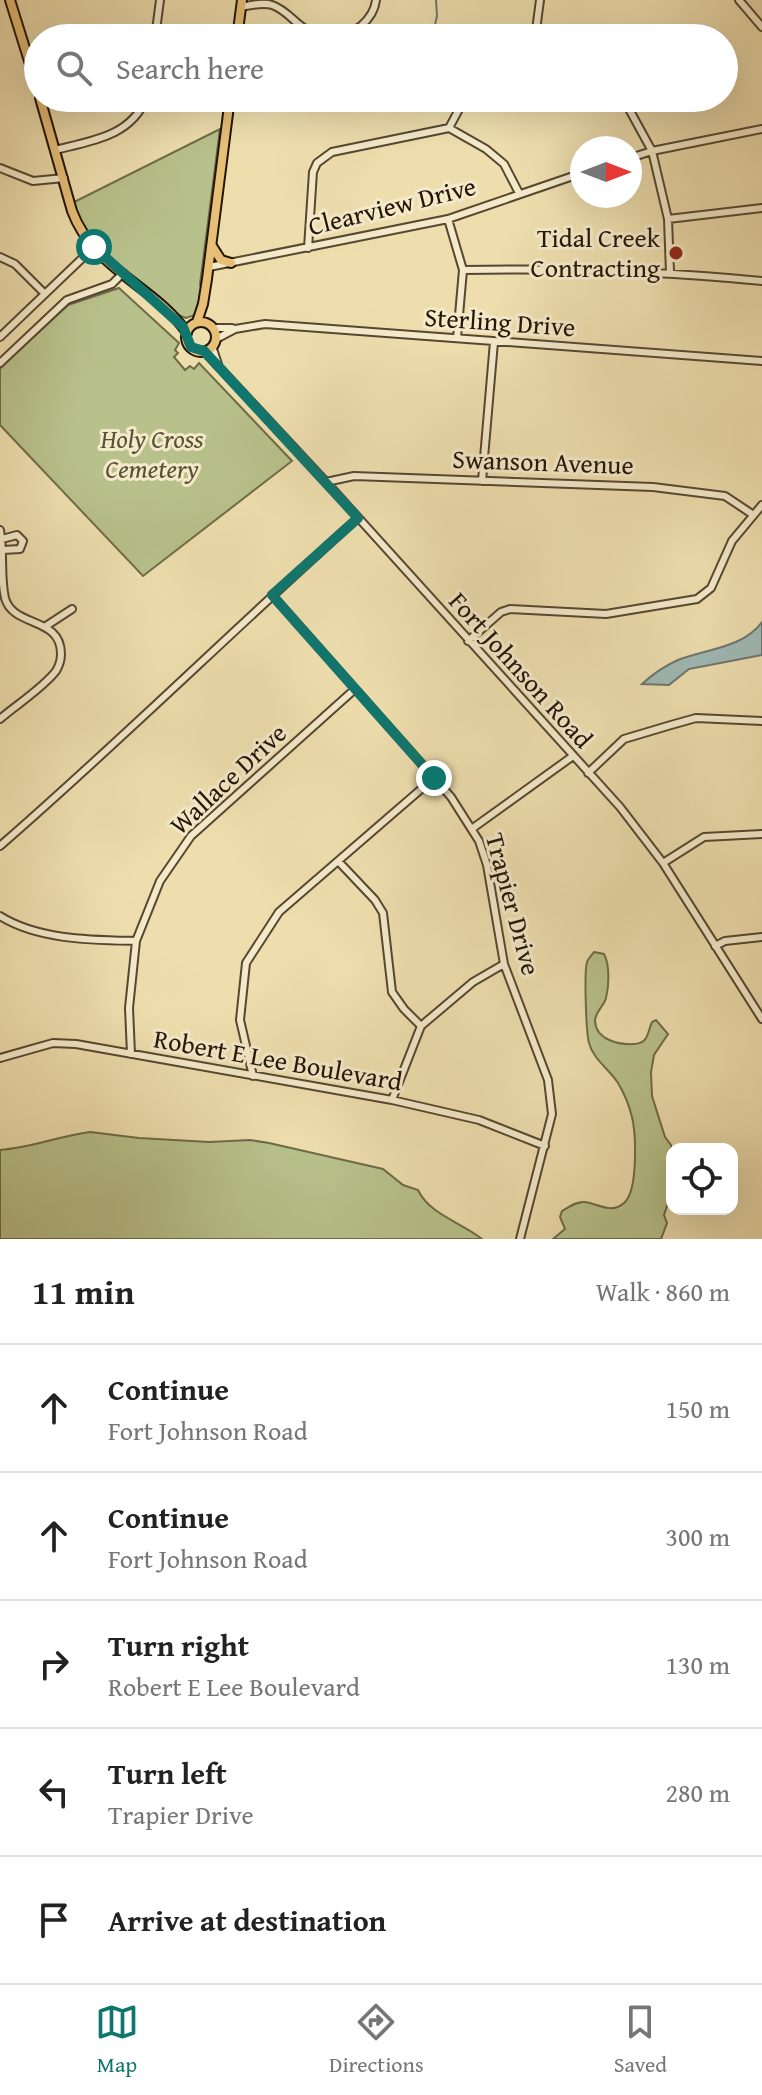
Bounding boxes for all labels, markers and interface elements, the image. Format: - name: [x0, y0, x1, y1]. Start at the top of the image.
- search box: [24, 24, 738, 112]
- icon: search: [52, 46, 96, 90]
- text: Search here: [116, 46, 264, 90]
- north arrow: [570, 136, 642, 208]
- street label: Clearview Drive: [304, 166, 480, 245]
- place label: Tidal Creek Contracting: [531, 218, 661, 287]
- route start: [76, 229, 112, 265]
- marker: Tidal Creek Contracting: [667, 244, 685, 262]
- street label: Sterling Drive: [423, 297, 577, 346]
- park label: Holy Cross Cemetery: [100, 419, 204, 488]
- street label: Swanson Avenue: [452, 439, 634, 484]
- street label: Fort Johnson Road: [440, 582, 603, 757]
- street label: Wallace Drive: [160, 714, 295, 843]
- route end: [416, 760, 452, 796]
- street label: Trapier Drive: [476, 828, 551, 979]
- street label: Robert E Lee Boulevard: [151, 1018, 406, 1101]
- map controls: [666, 1143, 738, 1215]
- button: locate: [666, 1143, 738, 1215]
- text: 11 min: [32, 1267, 134, 1316]
- text: Walk · 860 m: [596, 1272, 730, 1311]
- text: Continue: [108, 1367, 229, 1411]
- icon: ahead: [32, 1386, 76, 1430]
- text: 150 m: [665, 1389, 730, 1428]
- text: Fort Johnson Road: [108, 1411, 308, 1450]
- text: Continue: [108, 1495, 229, 1539]
- icon: ahead: [32, 1514, 76, 1558]
- text: 300 m: [665, 1517, 730, 1556]
- text: Fort Johnson Road: [108, 1539, 308, 1578]
- text: Turn right: [108, 1623, 249, 1667]
- icon: right: [32, 1642, 76, 1686]
- text: 130 m: [665, 1645, 730, 1684]
- text: Robert E Lee Boulevard: [108, 1667, 360, 1706]
- text: Turn left: [108, 1751, 227, 1795]
- icon: left: [32, 1770, 76, 1814]
- text: 280 m: [665, 1773, 730, 1812]
- text: Trapier Drive: [108, 1795, 254, 1834]
- icon: arrive: [32, 1898, 76, 1942]
- text: Arrive at destination: [108, 1898, 386, 1942]
- tab: Map: [95, 2000, 139, 2080]
- tab: Directions: [329, 2000, 424, 2080]
- tab: Saved: [614, 2000, 667, 2080]

